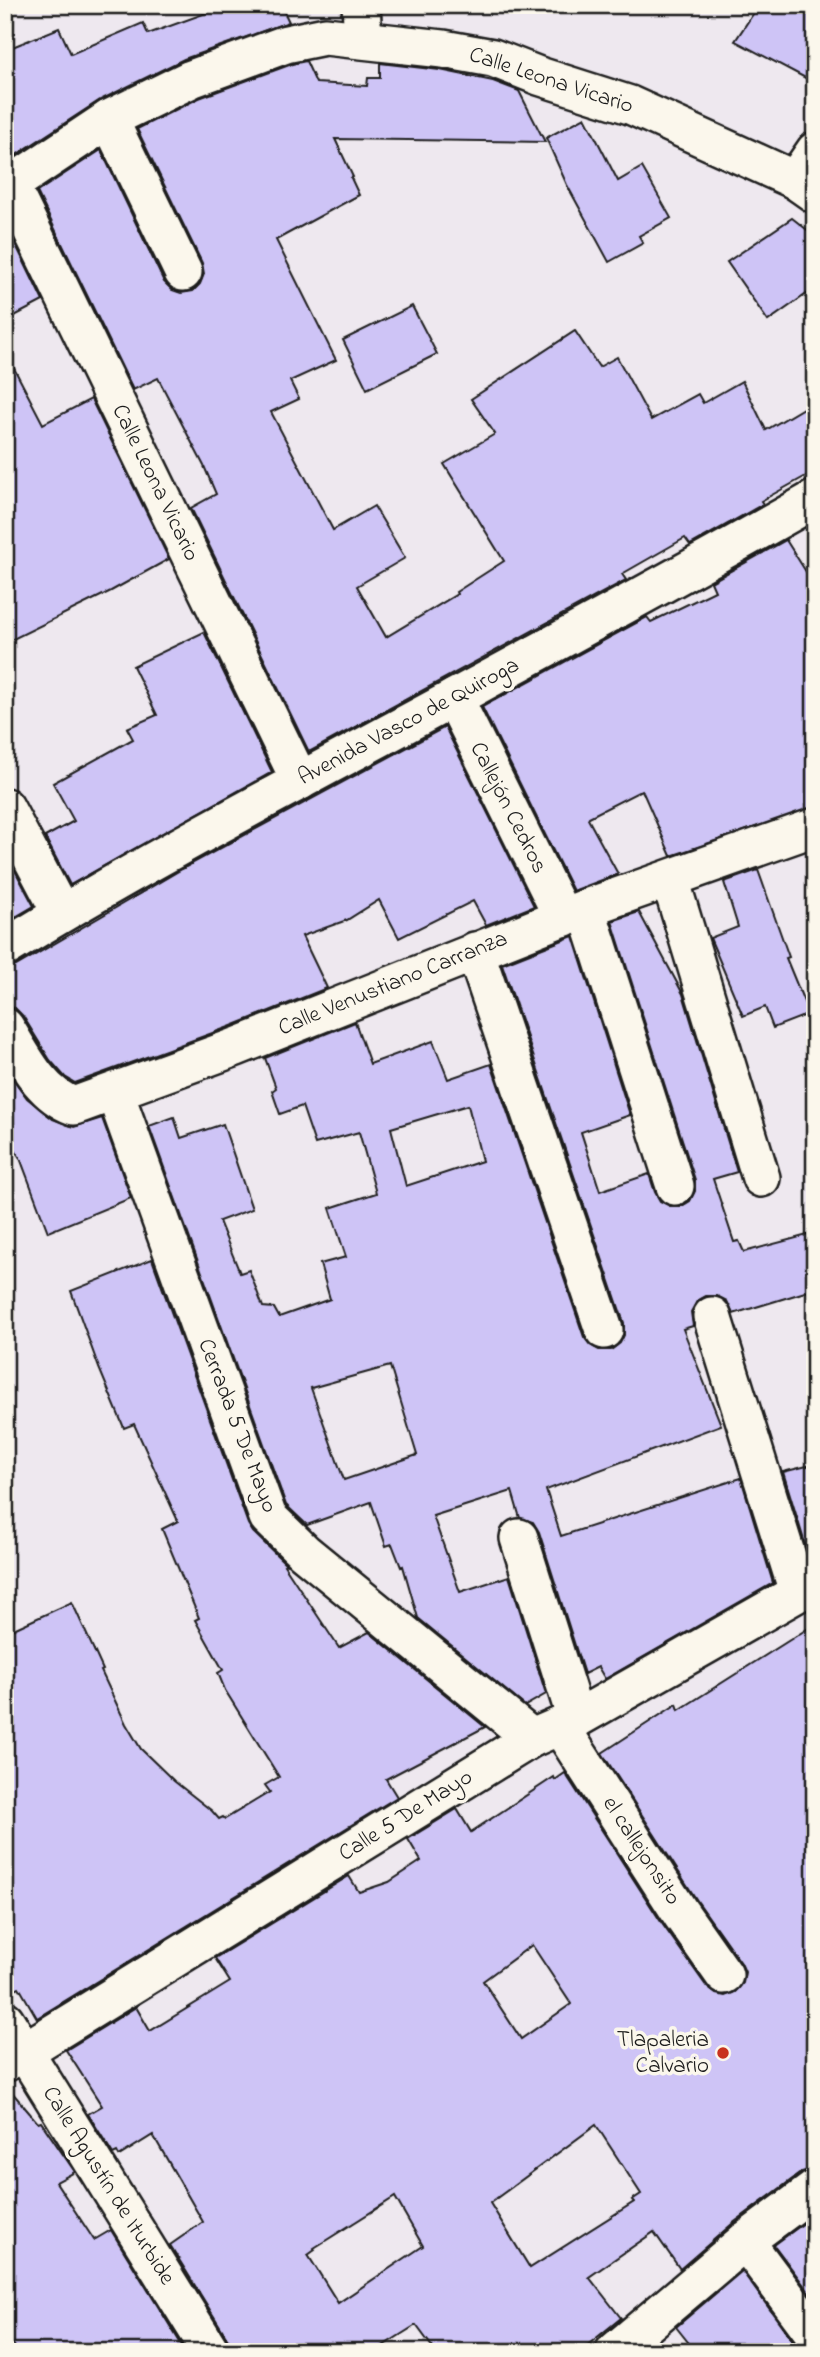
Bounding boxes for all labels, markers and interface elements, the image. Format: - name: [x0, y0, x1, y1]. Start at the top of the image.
- street label: Calle Leona Vicario: [465, 39, 637, 123]
- street label: Calle Leona Vicario: [103, 399, 207, 567]
- street label: Avenida Vasco de Quiroga: [292, 650, 526, 795]
- street label: Callejón Cedros: [461, 737, 555, 879]
- street label: Calle Venustiano Carranza: [273, 923, 513, 1045]
- street label: Cerrada 5 De Mayo: [187, 1334, 285, 1519]
- street label: Calle 5 De Mayo: [333, 1762, 480, 1872]
- street label: el callejonsito: [593, 1790, 689, 1912]
- place label: Tlapaleria Calvario: [617, 2024, 709, 2083]
- marker: Tlapaleria Calvario: [715, 2045, 731, 2061]
- street label: Calle Agustín de Iturbide: [32, 2080, 183, 2293]

